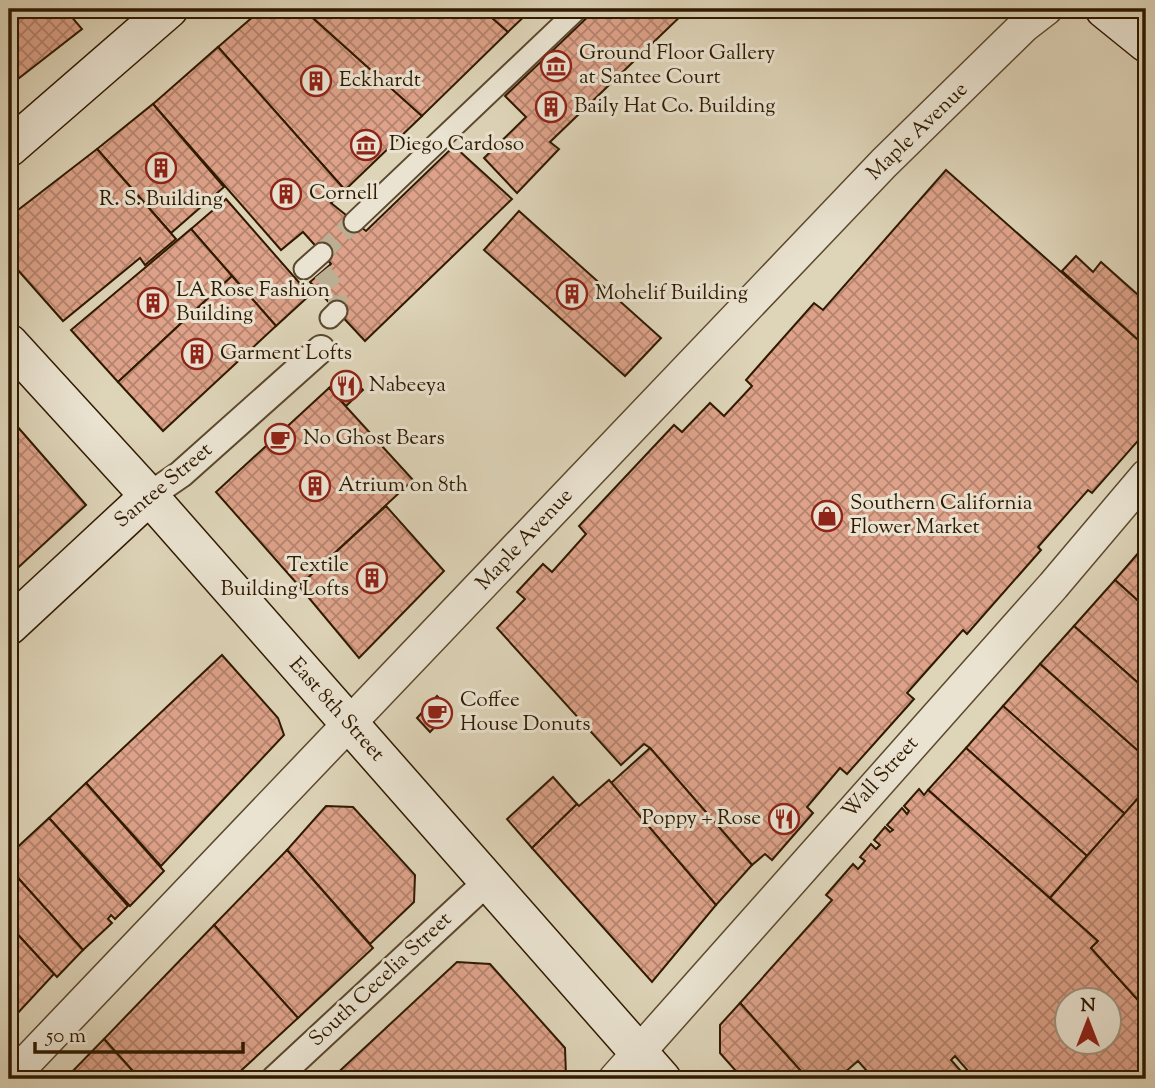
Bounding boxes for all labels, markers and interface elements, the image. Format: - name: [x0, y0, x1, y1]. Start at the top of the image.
- place label: Ground Floor Gallery at Santee Court: [579, 39, 776, 93]
- museum icon: Ground Floor Gallery at Santee Court: [539, 49, 573, 83]
- building icon: Eckhardt: [299, 64, 333, 98]
- place label: Eckhardt: [339, 66, 421, 96]
- street label: Maple Avenue: [861, 76, 975, 188]
- building icon: Baily Hat Co. Building: [534, 90, 568, 124]
- place label: Baily Hat Co. Building: [574, 92, 775, 122]
- museum icon: Diego Cardoso: [349, 128, 383, 162]
- place label: Diego Cardoso: [389, 130, 524, 160]
- building icon: R. S. Building: [144, 151, 178, 185]
- building icon: Cornell: [269, 177, 303, 211]
- place label: Cornell: [309, 179, 378, 209]
- place label: R. S. Building: [99, 185, 223, 215]
- place label: LA Rose Fashion Building: [176, 276, 330, 330]
- building icon: Mohelif Building: [555, 277, 589, 311]
- place label: Mohelif Building: [595, 279, 748, 309]
- building icon: LA Rose Fashion Building: [136, 286, 170, 320]
- building icon: Garment Lofts: [180, 337, 214, 371]
- place label: Garment Lofts: [220, 339, 352, 369]
- restaurant icon: Nabeeya: [329, 369, 363, 403]
- place label: Nabeeya: [369, 371, 446, 401]
- cafe icon: No Ghost Bears: [263, 422, 297, 456]
- place label: No Ghost Bears: [303, 424, 445, 454]
- street label: Santee Street: [108, 436, 220, 536]
- building icon: Atrium on 8th: [298, 469, 332, 503]
- place label: Atrium on 8th: [338, 471, 468, 501]
- street label: Maple Avenue: [470, 482, 580, 598]
- place label: Southern California Flower Market: [850, 489, 1033, 543]
- shop icon: Southern California Flower Market: [810, 499, 844, 533]
- place label: Textile Building Lofts: [220, 551, 349, 605]
- building icon: Textile Building Lofts: [355, 561, 389, 595]
- street label: East 8th Street: [281, 651, 391, 769]
- place label: Coffee House Donuts: [460, 686, 591, 740]
- cafe icon: Coffee House Donuts: [420, 696, 454, 730]
- street label: Wall Street: [836, 730, 926, 826]
- restaurant icon: Poppy + Rose: [767, 802, 801, 836]
- place label: Poppy + Rose: [642, 804, 761, 834]
- street label: South Cecelia Street: [303, 906, 459, 1054]
- north arrow: [1054, 986, 1124, 1056]
- text: N: [1080, 993, 1096, 1020]
- scale bar: [35, 1011, 243, 1055]
- text: 50 m: [45, 1022, 86, 1052]

